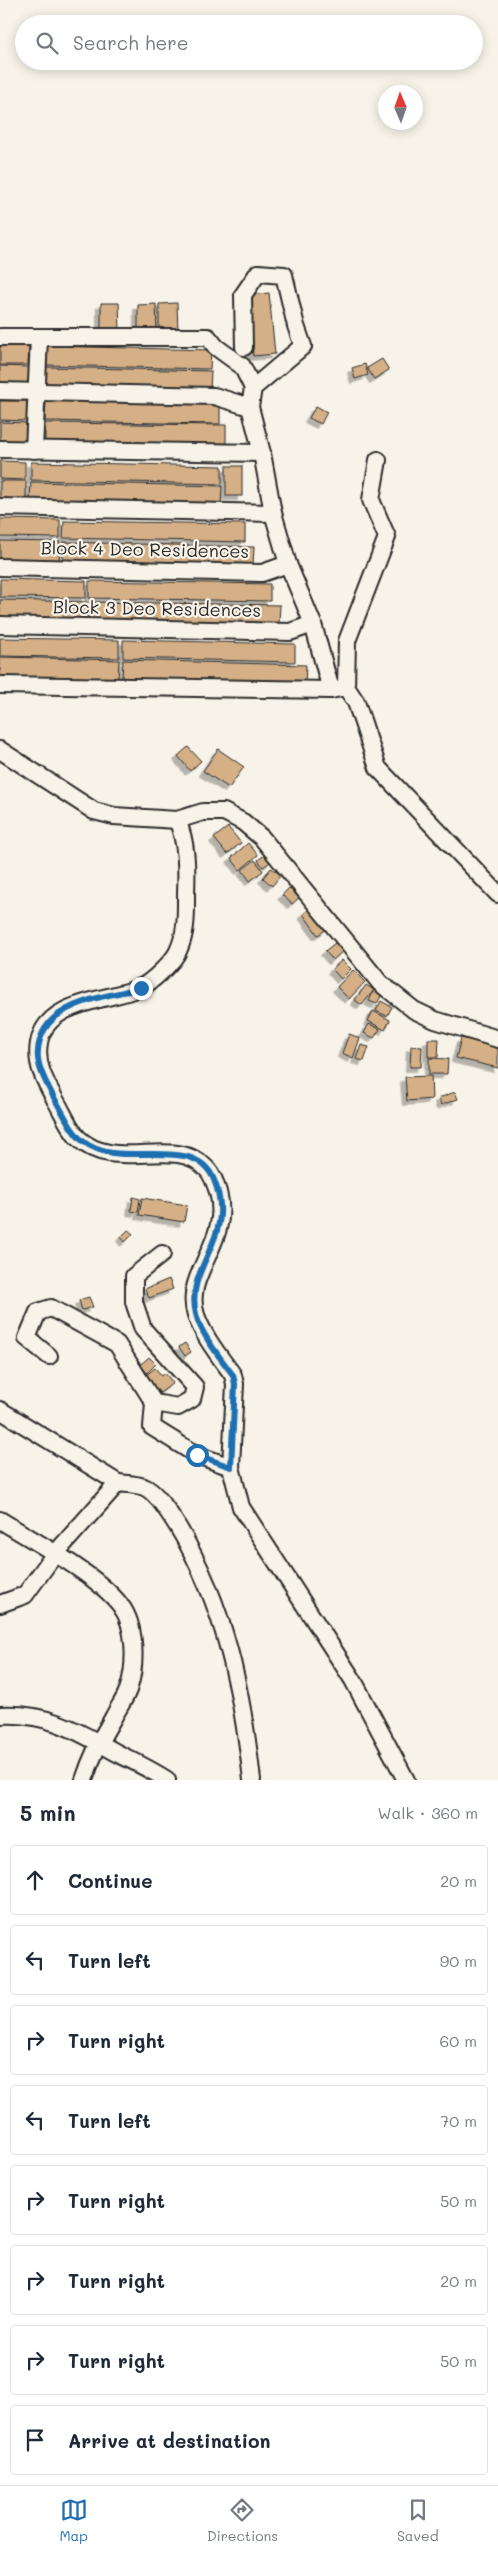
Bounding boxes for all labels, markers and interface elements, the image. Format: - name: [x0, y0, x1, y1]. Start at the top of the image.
- search box: [15, 15, 483, 70]
- icon: search: [33, 29, 61, 57]
- text: Search here: [73, 30, 189, 55]
- north arrow: [378, 85, 423, 130]
- street label: Block 4 Deo Residences: [41, 535, 249, 563]
- street label: Block 3 Deo Residences: [53, 594, 261, 622]
- route end: [130, 977, 153, 1000]
- route start: [186, 1444, 209, 1467]
- text: 5 min: [20, 1799, 76, 1826]
- text: Walk · 360 m: [377, 1802, 478, 1823]
- icon: ahead: [21, 1866, 49, 1894]
- text: Continue: [68, 1868, 153, 1893]
- text: 20 m: [440, 1870, 477, 1891]
- icon: left: [21, 1946, 49, 1974]
- text: Turn left: [68, 1948, 151, 1973]
- text: 90 m: [440, 1950, 477, 1971]
- icon: right: [21, 2026, 49, 2054]
- text: Turn right: [68, 2028, 165, 2053]
- text: 60 m: [440, 2030, 477, 2051]
- icon: left: [21, 2106, 49, 2134]
- text: Turn left: [68, 2108, 151, 2133]
- text: 70 m: [440, 2110, 477, 2131]
- icon: right: [21, 2186, 49, 2214]
- text: Turn right: [68, 2188, 165, 2213]
- text: 50 m: [440, 2190, 477, 2211]
- icon: right: [21, 2266, 49, 2294]
- text: Turn right: [68, 2268, 165, 2293]
- text: 20 m: [440, 2270, 477, 2291]
- icon: right: [21, 2346, 49, 2374]
- text: Turn right: [68, 2348, 165, 2373]
- text: 50 m: [440, 2350, 477, 2371]
- icon: arrive: [21, 2426, 49, 2454]
- text: Arrive at destination: [68, 2428, 271, 2453]
- tab: Map: [59, 2496, 88, 2545]
- tab: Directions: [207, 2496, 278, 2545]
- tab: Saved: [397, 2496, 439, 2545]

